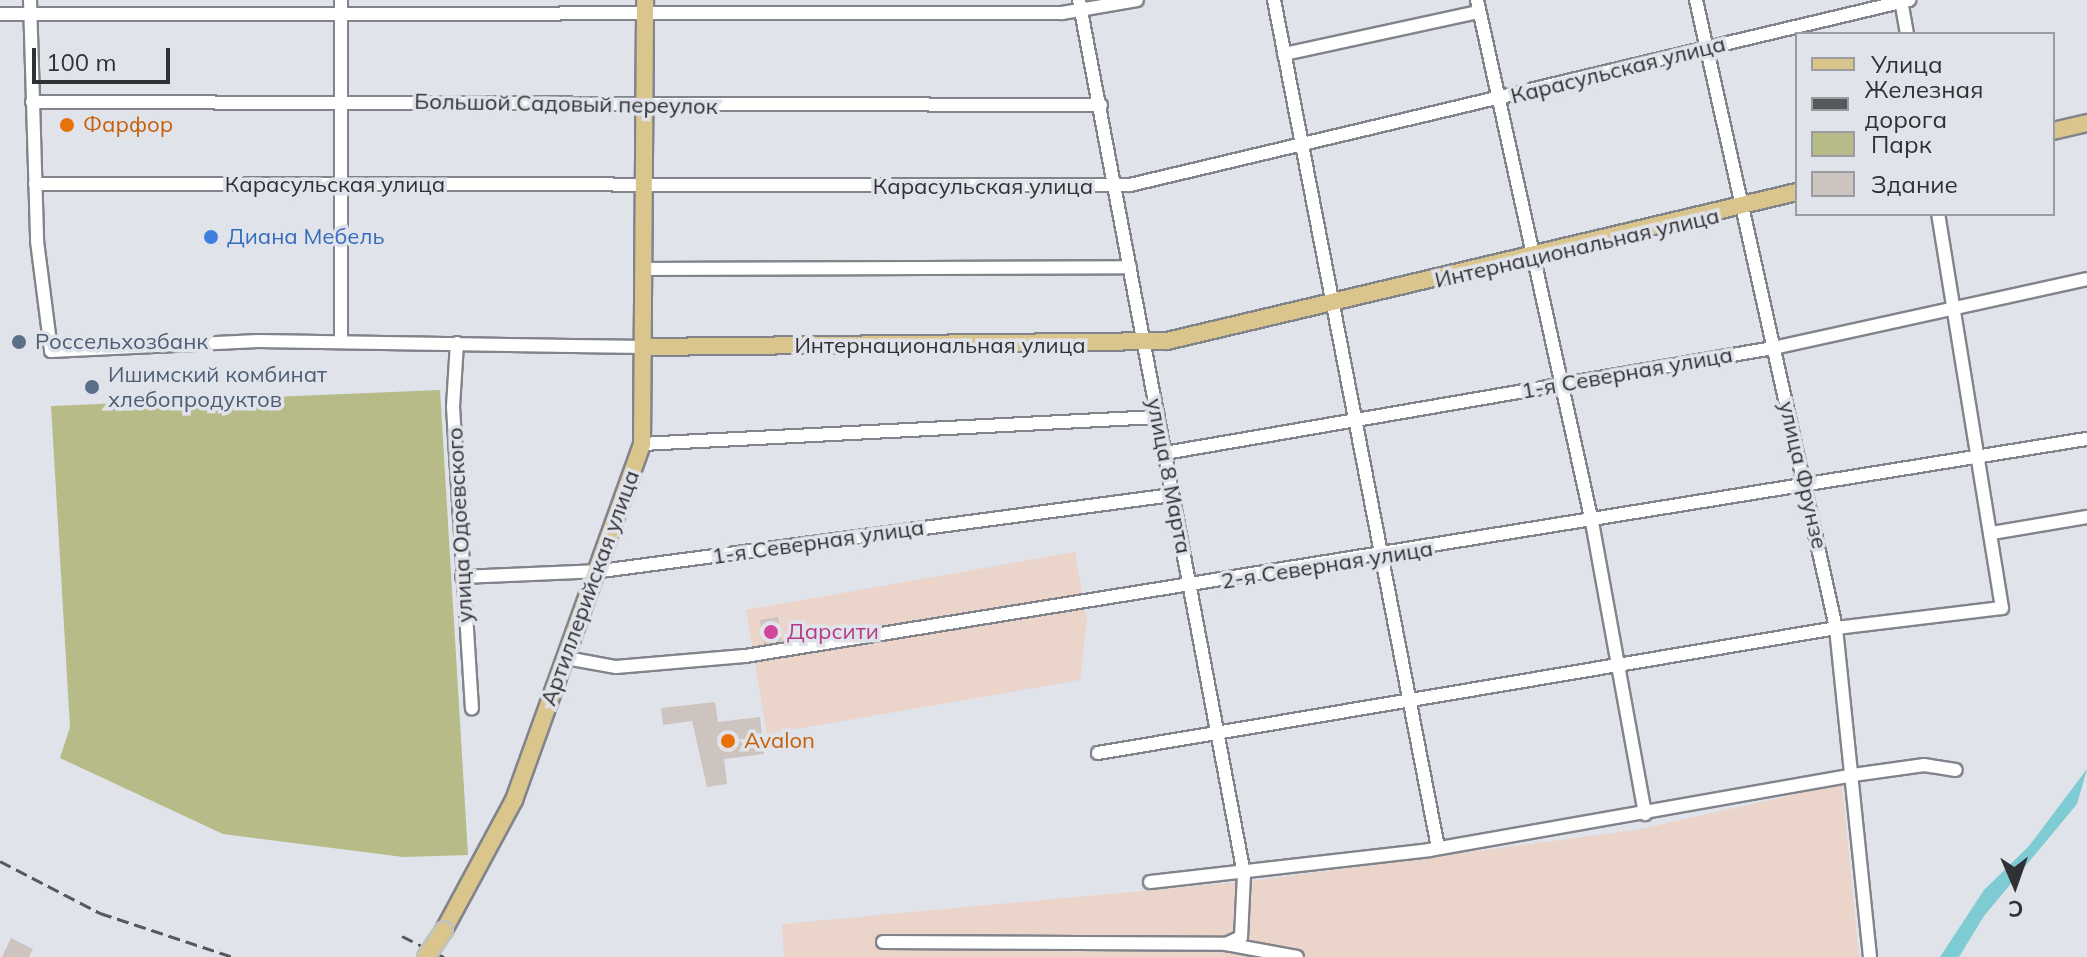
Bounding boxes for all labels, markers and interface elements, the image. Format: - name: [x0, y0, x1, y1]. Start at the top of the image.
- street label: Карасульская улица: [1508, 31, 1728, 109]
- scale bar: [36, 32, 174, 82]
- legend: [1795, 32, 2055, 216]
- text: 100 m: [46, 47, 117, 77]
- text: Улица: [1871, 49, 1943, 79]
- text: Железная дорога: [1865, 74, 1983, 134]
- street label: Большой Садовый переулок: [414, 88, 718, 120]
- place label: Фарфор: [83, 112, 173, 138]
- marker: Фарфор: [58, 116, 76, 134]
- text: Парк: [1871, 129, 1932, 159]
- text: Здание: [1871, 169, 1958, 199]
- street label: Карасульская улица: [225, 172, 445, 198]
- street label: Карасульская улица: [873, 174, 1093, 200]
- street label: Интернациональная улица: [1432, 202, 1722, 294]
- place label: Диана Мебель: [227, 224, 385, 250]
- marker: Диана Мебель: [202, 228, 220, 246]
- place label: Россельхозбанк: [35, 329, 208, 355]
- marker: Россельхозбанк: [10, 333, 28, 351]
- street label: Интернациональная улица: [794, 333, 1086, 359]
- street label: 1-я Северная улица: [1519, 341, 1735, 405]
- place label: Ишимский комбинат хлебопродуктов: [108, 361, 327, 412]
- marker: Ишимский комбинат хлебопродуктов: [83, 378, 101, 396]
- street label: улица 8 Марта: [1141, 396, 1197, 556]
- street label: улица Фрунзе: [1773, 399, 1833, 551]
- street label: улица Одоевского: [442, 427, 478, 623]
- street label: Артиллерийская улица: [535, 467, 645, 709]
- street label: 1-я Северная улица: [710, 514, 926, 570]
- street label: 2-я Северная улица: [1219, 535, 1435, 595]
- place label: Дарсити: [787, 619, 879, 645]
- marker: Дарсити: [762, 623, 780, 641]
- place label: Avalon: [744, 728, 815, 754]
- marker: Avalon: [719, 732, 737, 750]
- north arrow: [1975, 845, 2055, 925]
- text: С: [2008, 895, 2024, 923]

